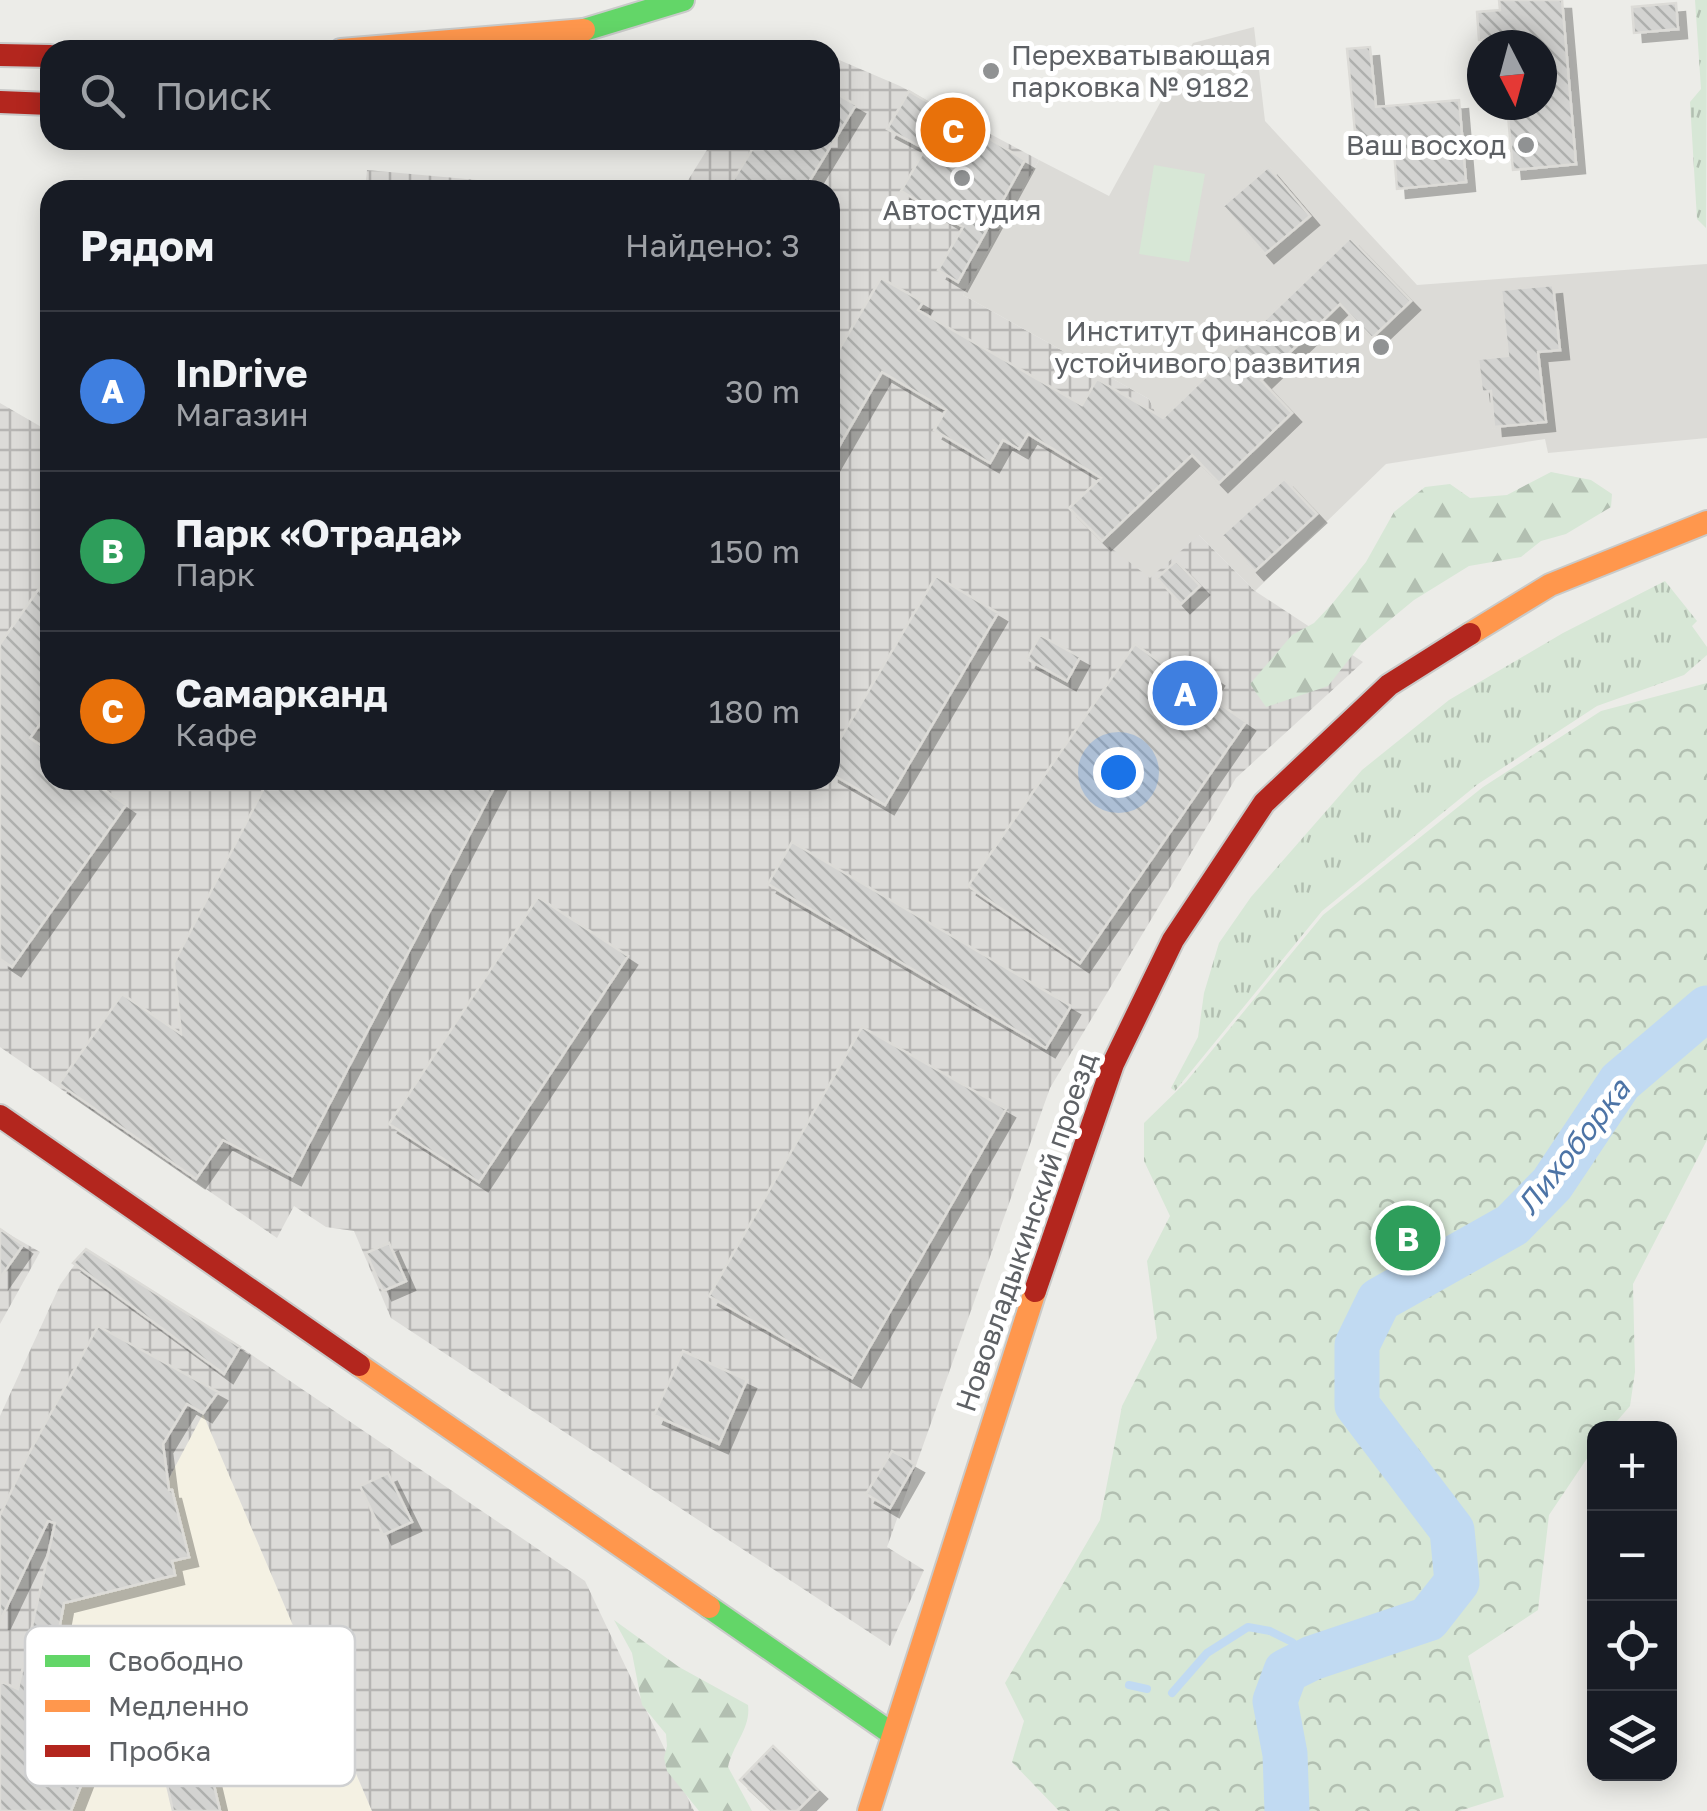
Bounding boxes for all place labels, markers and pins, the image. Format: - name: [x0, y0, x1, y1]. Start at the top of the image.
- place label: Перехватывающая парковка № 9182: [1011, 38, 1271, 103]
- marker: Перехватывающая парковка № 9182: [980, 60, 1002, 82]
- pin: C: [920, 92, 986, 168]
- place label: Ваш восход: [1346, 128, 1506, 161]
- marker: Ваш восход: [1515, 134, 1537, 156]
- marker: Автостудия: [951, 167, 973, 189]
- place label: Автостудия: [883, 193, 1041, 226]
- place label: Институт финансов и устойчивого развития: [1054, 314, 1361, 379]
- marker: Институт финансов и устойчивого развития: [1370, 336, 1392, 358]
- pin: A: [1152, 656, 1218, 730]
- pin: B: [1376, 1200, 1440, 1276]

